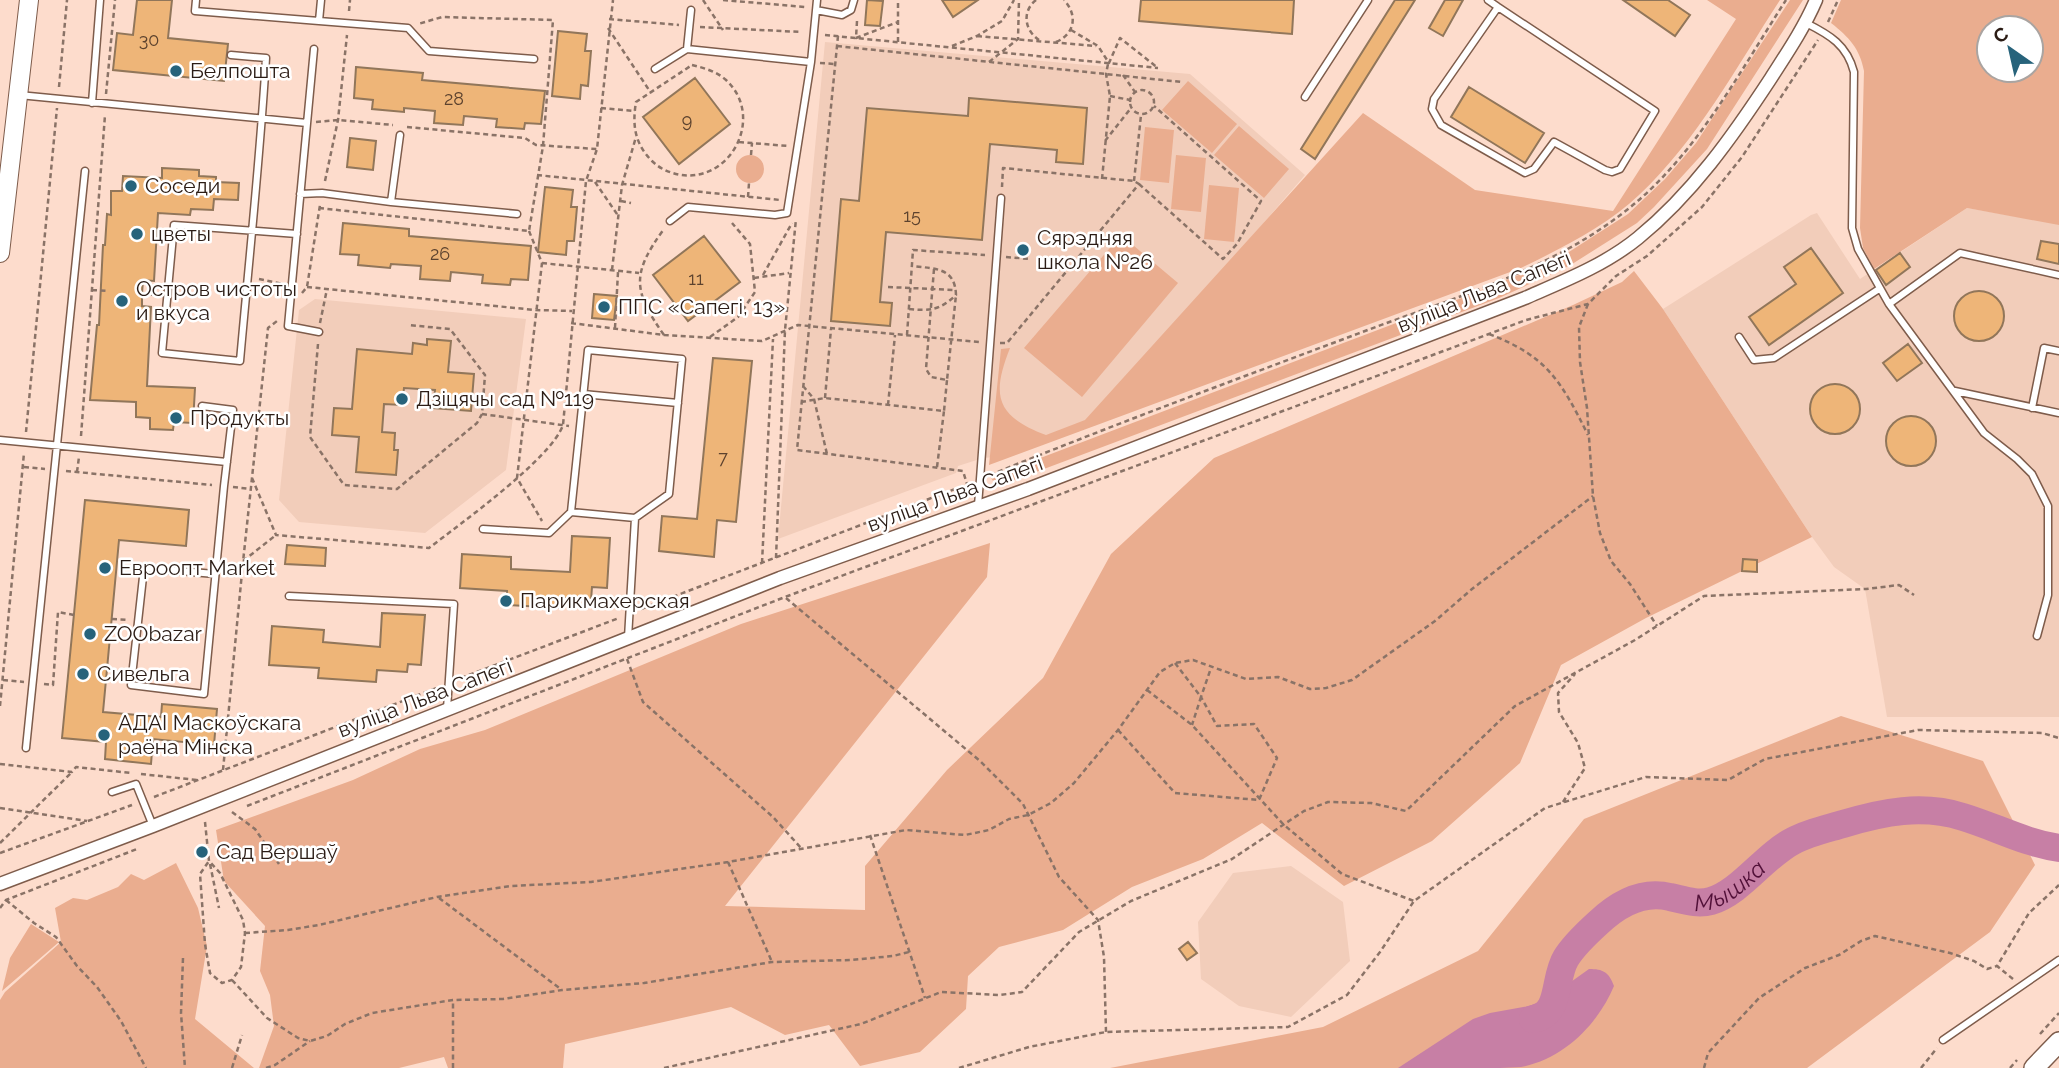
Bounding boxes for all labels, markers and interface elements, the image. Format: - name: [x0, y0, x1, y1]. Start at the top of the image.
- north arrow: [1975, 14, 2045, 84]
- text: С: [1989, 22, 2012, 48]
- house number: 30: [139, 29, 159, 50]
- place label: Белпошта: [190, 58, 291, 83]
- marker: Белпошта: [168, 63, 184, 79]
- house number: 28: [444, 88, 464, 109]
- house number: 9: [682, 110, 692, 131]
- place label: Соседи: [145, 173, 220, 198]
- marker: Соседи: [123, 178, 139, 194]
- house number: 15: [903, 205, 921, 226]
- place label: цветы: [151, 221, 211, 246]
- place label: Сярэдняя школа №26: [1037, 225, 1153, 274]
- marker: цветы: [129, 226, 145, 242]
- marker: Сярэдняя школа №26: [1015, 242, 1031, 258]
- house number: 26: [430, 243, 450, 264]
- street label: вуліца Льва Сапегі: [1393, 245, 1574, 338]
- house number: 11: [688, 268, 704, 289]
- place label: Остров чистоты и вкуса: [136, 276, 297, 325]
- marker: Остров чистоты и вкуса: [114, 293, 130, 309]
- place label: ППС «Сапегі, 13»: [618, 294, 785, 319]
- marker: ППС «Сапегі, 13»: [596, 299, 612, 315]
- place label: Дзіцячы сад №119: [416, 386, 594, 411]
- marker: Дзіцячы сад №119: [394, 391, 410, 407]
- place label: Продукты: [190, 405, 289, 430]
- marker: Продукты: [168, 410, 184, 426]
- house number: 7: [718, 447, 728, 468]
- street label: вуліца Льва Сапегі: [864, 450, 1046, 537]
- place label: Евроопт Market: [119, 555, 275, 580]
- marker: Евроопт Market: [97, 560, 113, 576]
- place label: Парикмахерская: [520, 588, 690, 613]
- marker: Парикмахерская: [498, 593, 514, 609]
- place label: ZOObazar: [104, 621, 203, 646]
- marker: ZOObazar: [82, 626, 98, 642]
- street label: вуліца Льва Сапегі: [334, 653, 516, 742]
- place label: Сивельга: [97, 661, 190, 686]
- marker: Сивельга: [75, 666, 91, 682]
- place label: АДАІ Маскоўскага раёна Мінска: [118, 710, 301, 759]
- marker: АДАІ Маскоўскага раёна Мінска: [96, 727, 112, 743]
- place label: Сад Вершаў: [216, 839, 338, 864]
- marker: Сад Вершаў: [194, 844, 210, 860]
- water label: Мышка: [1693, 854, 1771, 916]

